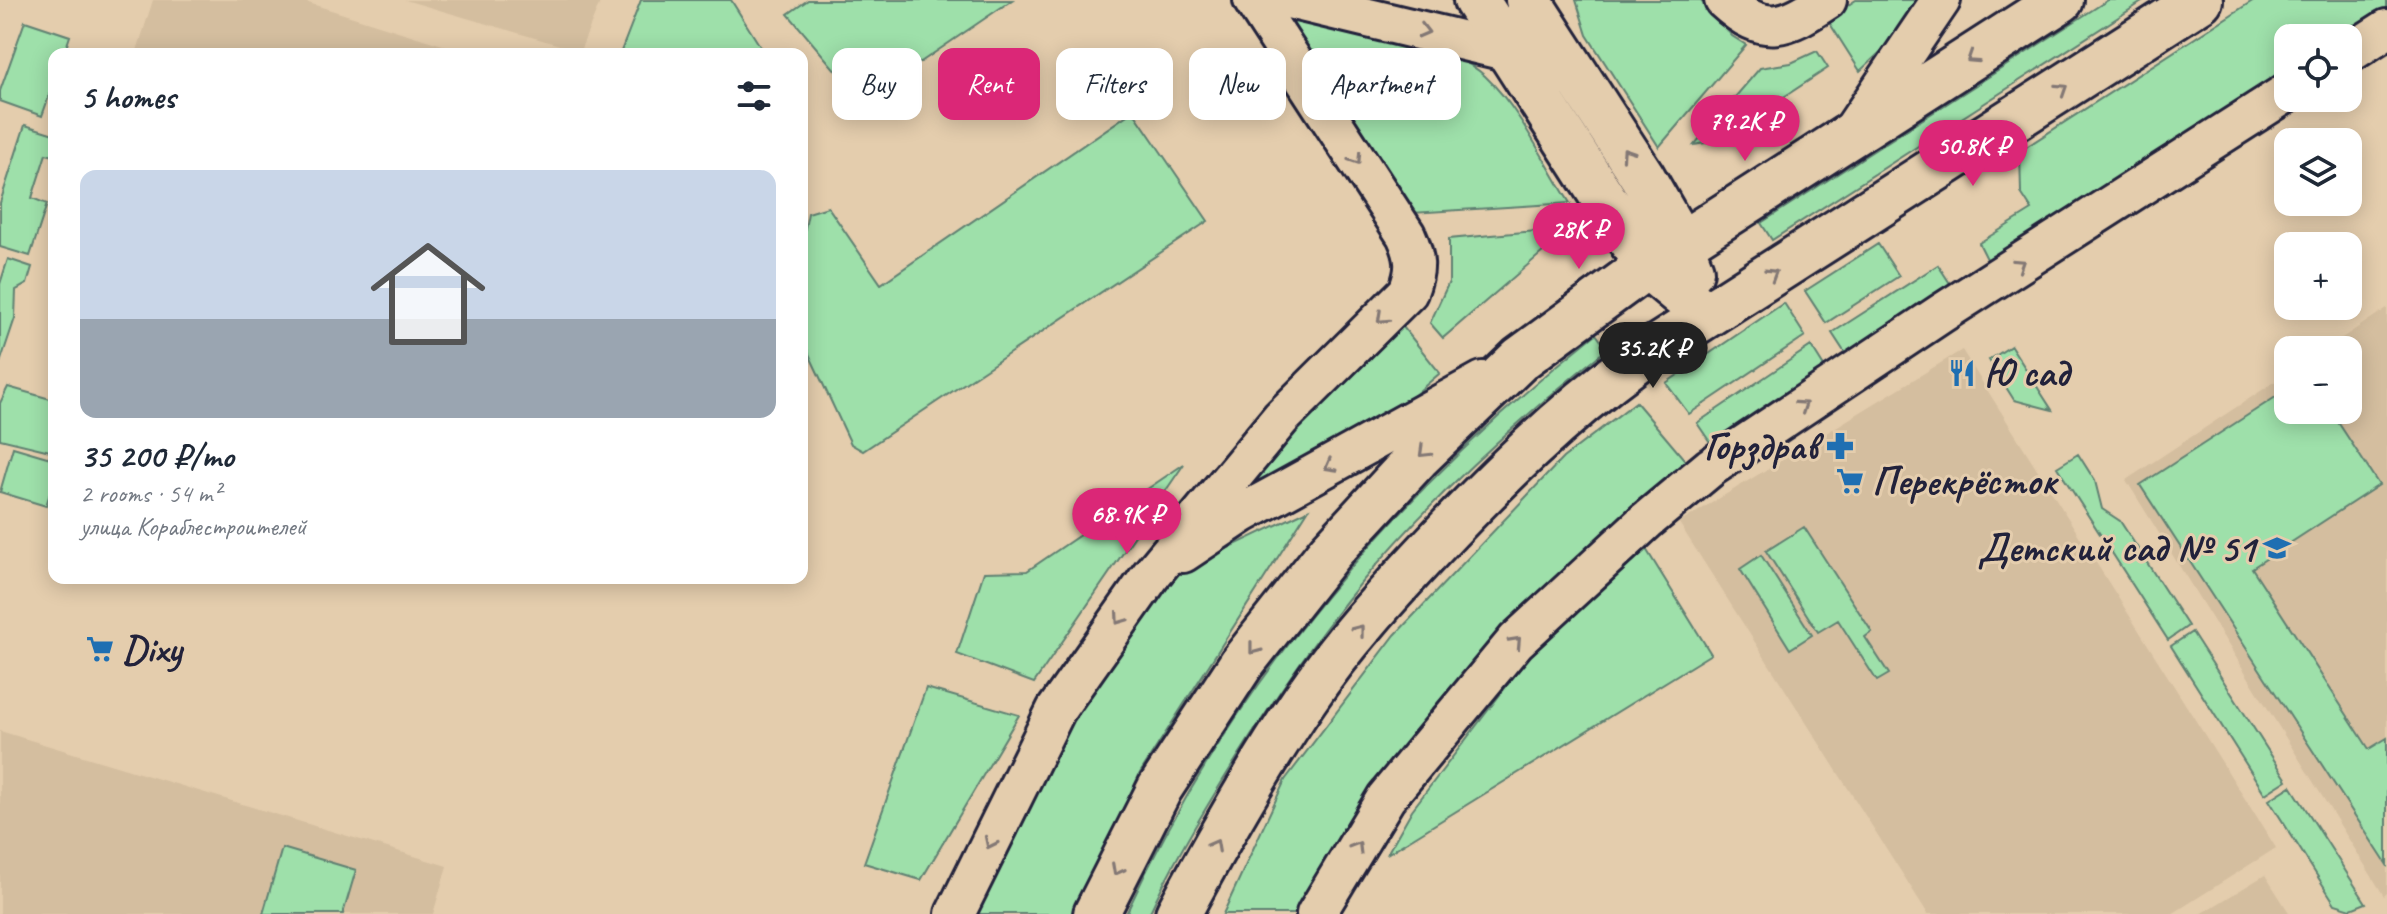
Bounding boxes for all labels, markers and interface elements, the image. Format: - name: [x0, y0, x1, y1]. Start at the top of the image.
- one-way arrow: [1416, 22, 1430, 39]
- map controls: [2274, 24, 2362, 424]
- button: locate: [2274, 24, 2362, 112]
- chip: Buy: [832, 48, 922, 120]
- chip: Rent: [938, 48, 1040, 120]
- chip: Filters: [1056, 48, 1173, 120]
- chip: New: [1189, 48, 1286, 120]
- chip: Apartment: [1302, 48, 1461, 120]
- one-way arrow: [1966, 48, 1981, 63]
- icon: filters: [732, 74, 776, 118]
- text: 5 homes: [80, 75, 175, 118]
- one-way arrow: [2054, 84, 2068, 99]
- pin: 79.2K ₽: [1671, 95, 1819, 163]
- text: 79.2K ₽: [1709, 104, 1781, 137]
- pin: 50.8K ₽: [1899, 120, 2047, 188]
- button: layers: [2274, 128, 2362, 216]
- text: 50.8K ₽: [1937, 129, 2009, 162]
- one-way arrow: [1622, 148, 1637, 162]
- one-way arrow: [1347, 150, 1362, 165]
- pin: 28K ₽: [1523, 203, 1635, 271]
- text: 28K ₽: [1551, 212, 1607, 245]
- icon: home: [356, 222, 500, 366]
- button: +: [2274, 232, 2362, 320]
- one-way arrow: [2011, 258, 2025, 273]
- one-way arrow: [1763, 268, 1778, 283]
- one-way arrow: [1377, 308, 1391, 323]
- pin: 35.2K ₽: [1579, 322, 1727, 390]
- text: 35.2K ₽: [1617, 331, 1689, 364]
- button: −: [2274, 336, 2362, 424]
- place label: Ю сад: [1984, 348, 2073, 398]
- restaurant icon: Ю сад: [1947, 358, 1977, 388]
- one-way arrow: [1793, 401, 1808, 416]
- place label: Горздрав: [1704, 421, 1825, 471]
- pharmacy icon: Горздрав: [1825, 431, 1855, 461]
- text: 35 200 ₽/mo: [80, 434, 234, 477]
- one-way arrow: [1419, 443, 1433, 457]
- one-way arrow: [1324, 456, 1338, 471]
- place label: Перекрёсток: [1872, 456, 2059, 506]
- supermarket icon: Перекрёсток: [1835, 466, 1865, 496]
- text: 2 rooms · 54 m²: [80, 477, 221, 510]
- pin: 68.9K ₽: [1053, 488, 1201, 556]
- text: 68.9K ₽: [1090, 497, 1164, 530]
- text: улица Кораблестроителей: [80, 510, 306, 543]
- place label: Детский сад № 51: [1978, 523, 2259, 573]
- school or university icon: Детский сад № 51: [2262, 533, 2292, 563]
- one-way arrow: [1115, 610, 1130, 624]
- place label: Dixy: [122, 624, 185, 674]
- one-way arrow: [1350, 624, 1364, 639]
- supermarket icon: Dixy: [85, 634, 115, 664]
- one-way arrow: [1507, 637, 1521, 652]
- one-way arrow: [1249, 640, 1263, 655]
- one-way arrow: [984, 835, 1000, 850]
- one-way arrow: [1205, 839, 1220, 854]
- one-way arrow: [1347, 841, 1362, 856]
- one-way arrow: [1112, 861, 1127, 876]

